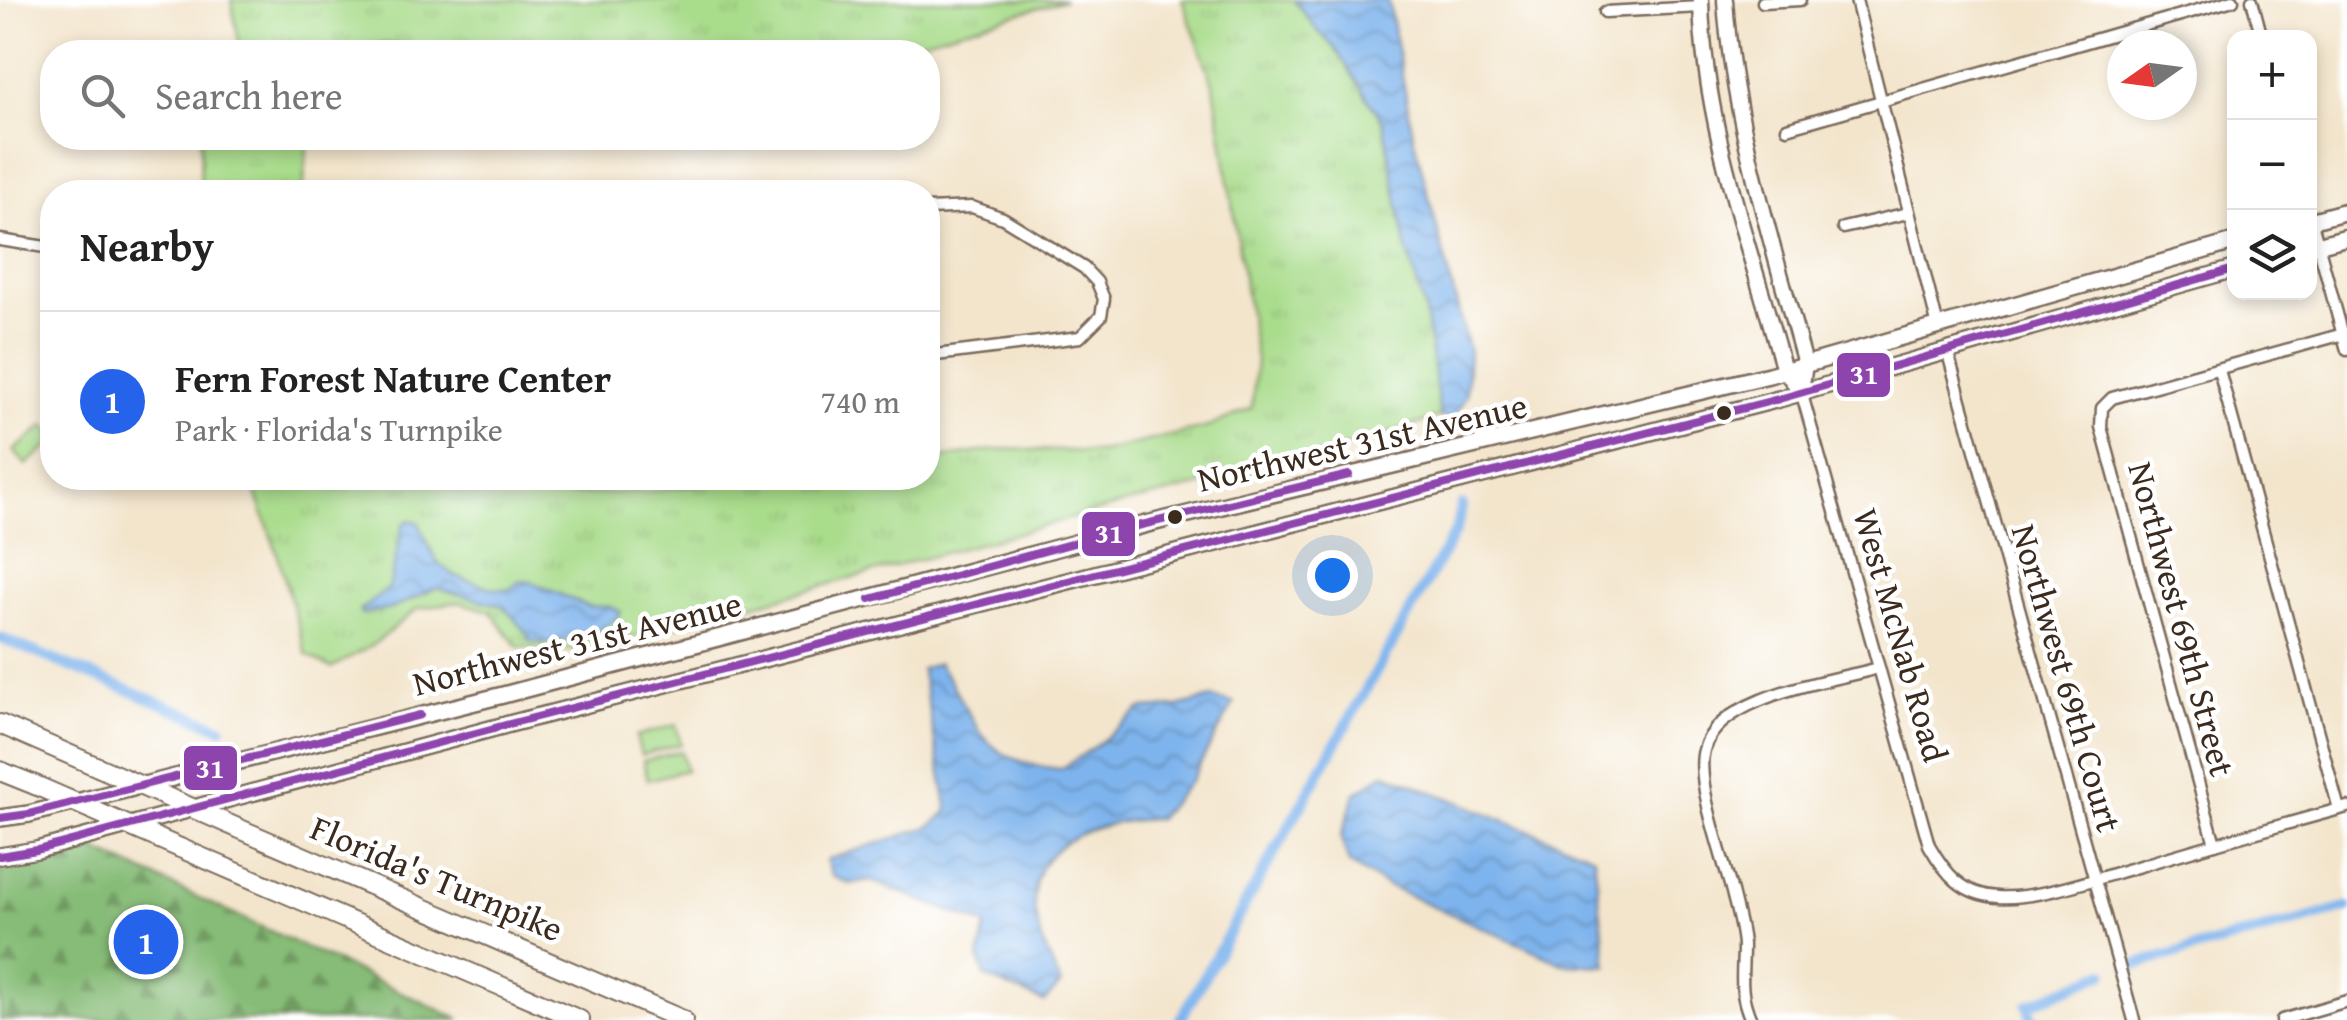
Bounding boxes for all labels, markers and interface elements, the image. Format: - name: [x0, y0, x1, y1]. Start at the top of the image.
- north arrow: [2107, 30, 2197, 120]
- map controls: [2227, 30, 2317, 300]
- button: +: [2227, 30, 2317, 120]
- search box: [40, 40, 940, 150]
- text: Search here: [155, 67, 343, 123]
- icon: search: [75, 68, 130, 123]
- button: −: [2227, 120, 2317, 210]
- button: layers: [2227, 210, 2317, 300]
- text: Nearby: [80, 215, 214, 276]
- text: Fern Forest Nature Center: [175, 350, 611, 406]
- line badge: 31: [1835, 351, 1892, 399]
- text: 31: [1849, 353, 1879, 394]
- text: 1: [104, 378, 121, 425]
- text: 740 m: [821, 378, 900, 425]
- street label: Northwest 31st Avenue: [1192, 379, 1532, 505]
- unlabelled marker: [1714, 403, 1734, 423]
- text: Park · Florida's Turnpike: [175, 406, 503, 453]
- street label: Northwest 69th Street: [2115, 456, 2249, 782]
- street label: West McNab Road: [1840, 502, 1962, 768]
- unlabelled marker: [1165, 507, 1185, 527]
- line badge: 31: [1080, 510, 1137, 558]
- text: 31: [1094, 512, 1124, 553]
- street label: Northwest 69th Court: [1999, 518, 2135, 838]
- your location: [1307, 550, 1358, 601]
- street label: Northwest 31st Avenue: [407, 578, 747, 708]
- line badge: 31: [182, 744, 239, 792]
- text: 31: [195, 747, 225, 788]
- street label: Florida's Turnpike: [303, 802, 571, 954]
- pin: 1: [114, 904, 178, 980]

